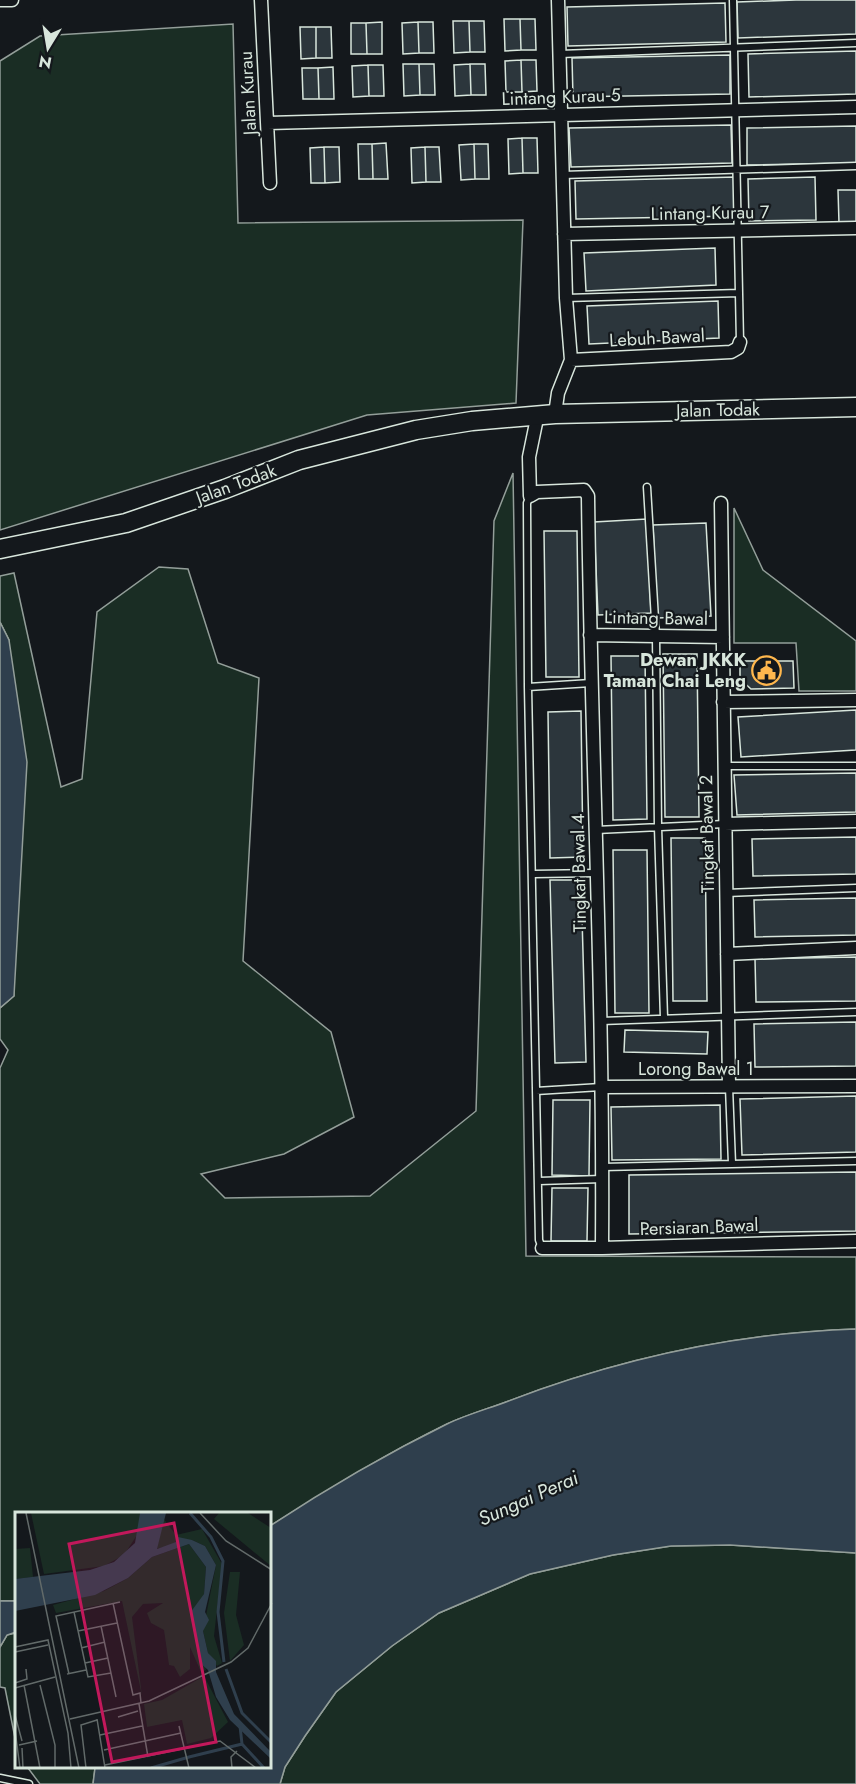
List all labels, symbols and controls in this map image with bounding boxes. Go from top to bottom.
north arrow [18,18,78,78]
text: N [37,50,54,75]
street label: Jalan Kurau [233,50,263,138]
street label: Lintang Kurau 5 [501,82,621,112]
street label: Lintang Kurau 7 [651,199,770,227]
street label: Lebuh Bawal [609,323,705,353]
street label: Jalan Todak [674,396,760,424]
street label: Jalan Todak [190,457,280,511]
street label: Lintang Bawal [604,604,708,632]
place label: Dewan JKKK Taman Chai Leng [604,647,746,694]
public building icon: Dewan JKKK Taman Chai Leng [751,654,783,686]
street label: Tingkat Bawal 2 [693,775,721,893]
street label: Tingkat Bawal 4 [565,813,593,933]
street label: Lorong Bawal 1 [638,1056,754,1082]
street label: Persiaran Bawal [639,1212,759,1242]
water label: Sungai Perai [473,1463,584,1533]
inset map [15,1512,272,1769]

